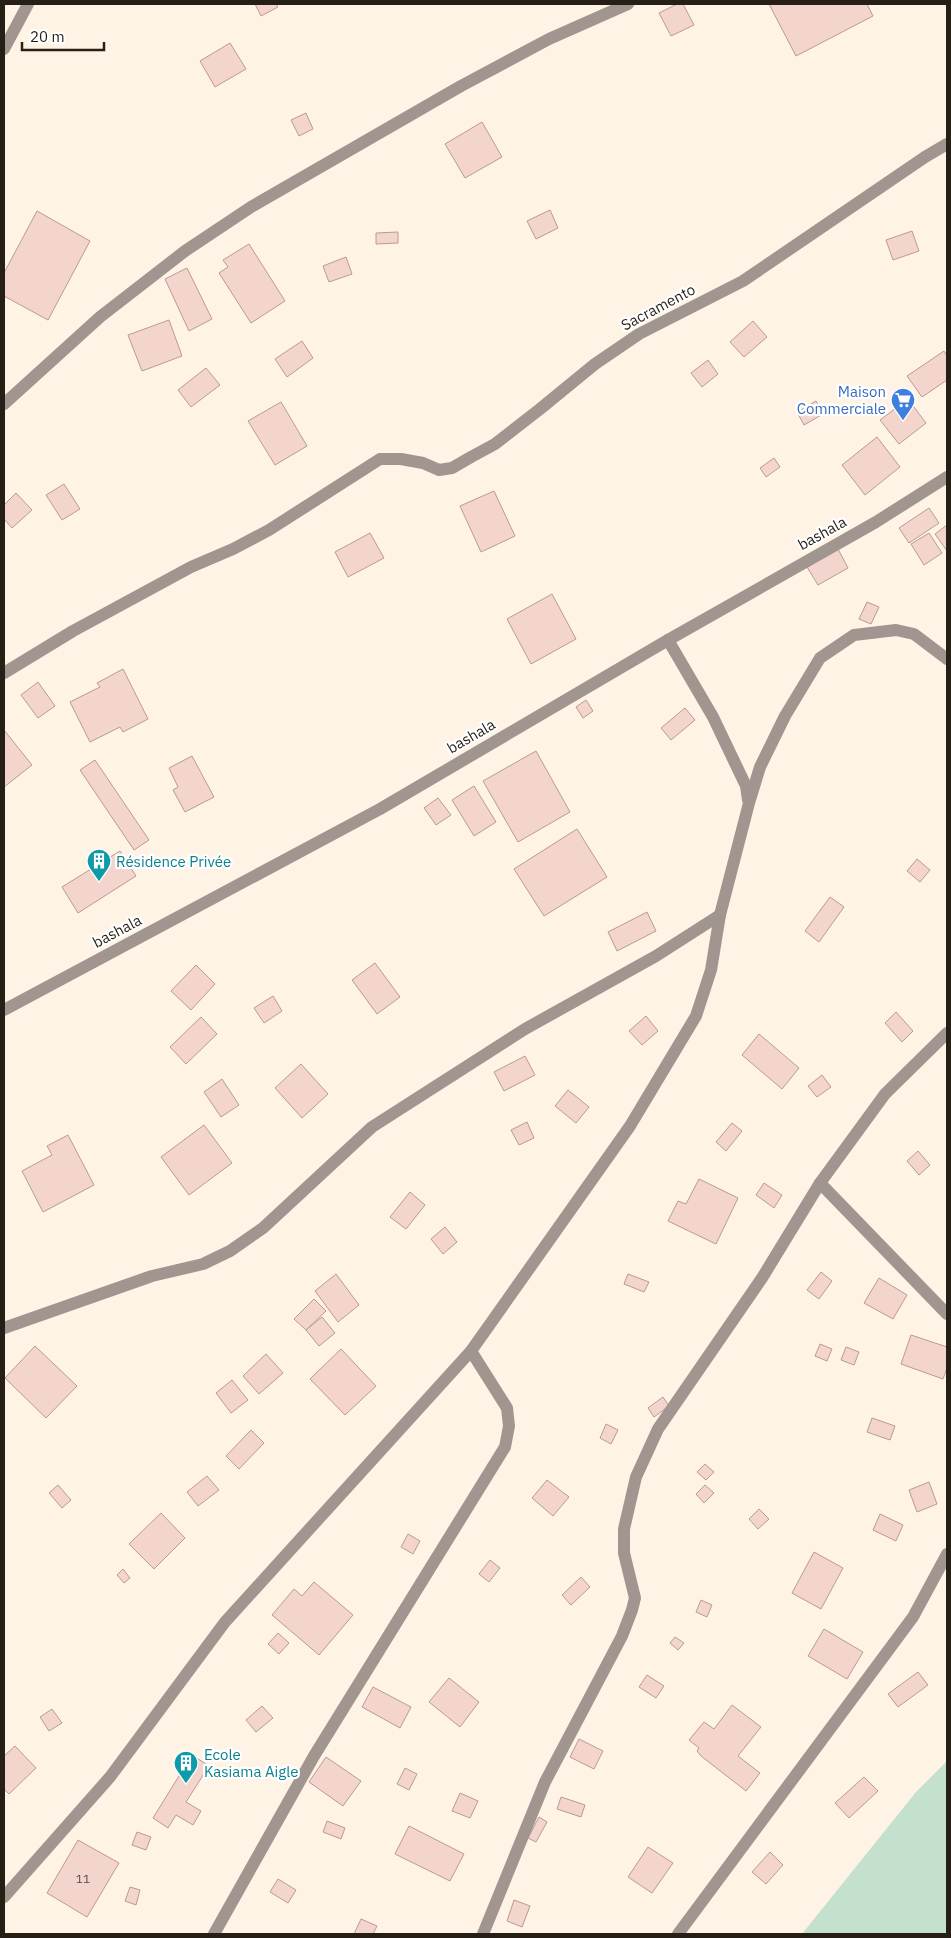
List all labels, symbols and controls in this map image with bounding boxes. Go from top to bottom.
scale bar [22,20,105,52]
text: 20 m [30,27,65,46]
street label: Sacramento [618,280,698,334]
place label: Maison Commerciale [797,382,886,418]
supermarket icon: Maison Commerciale [890,387,916,421]
street label: bashala [794,512,850,554]
street label: bashala [443,715,499,757]
building icon: Résidence Privée [86,848,112,882]
place label: Résidence Privée [116,852,231,871]
street label: bashala [89,910,145,952]
place label: Ecole Kasiama Aigle [204,1745,299,1781]
building icon: Ecole Kasiama Aigle [173,1750,199,1784]
house number: 11 [76,1871,90,1886]

